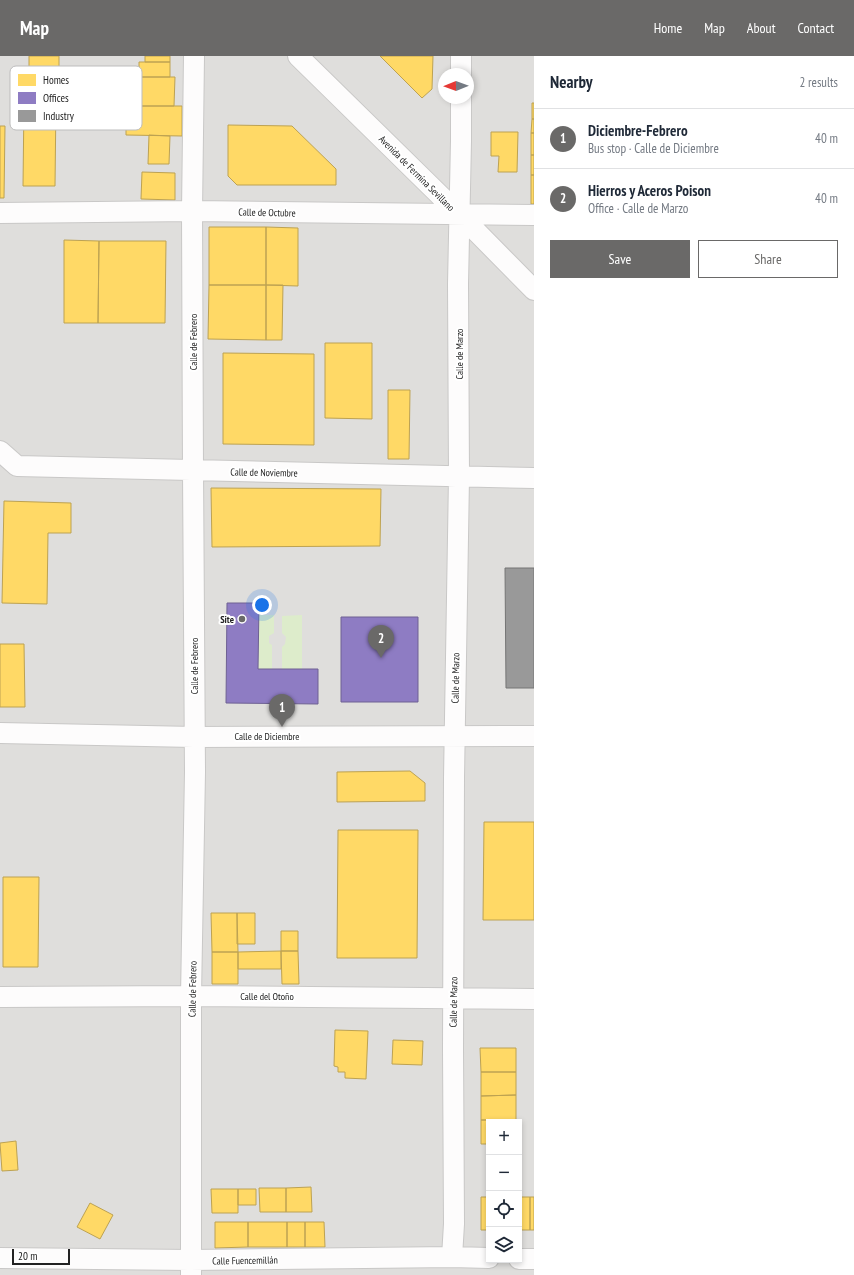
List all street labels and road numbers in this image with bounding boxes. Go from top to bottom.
street label: Avenida de Fermina Sevillano [376,133,457,214]
street label: Calle de Octubre [238,206,296,219]
street label: Calle de Febrero [187,314,200,370]
street label: Calle de Marzo [453,329,466,379]
street label: Calle de Noviembre [230,465,298,480]
street label: Calle de Febrero [188,638,201,694]
street label: Calle de Marzo [449,652,462,704]
street label: Calle de Diciembre [235,730,299,743]
street label: Calle de Febrero [186,961,199,1017]
street label: Calle de Marzo [447,976,460,1028]
street label: Calle del Otoño [240,990,294,1003]
street label: Calle Fuencemillán [212,1253,278,1268]

